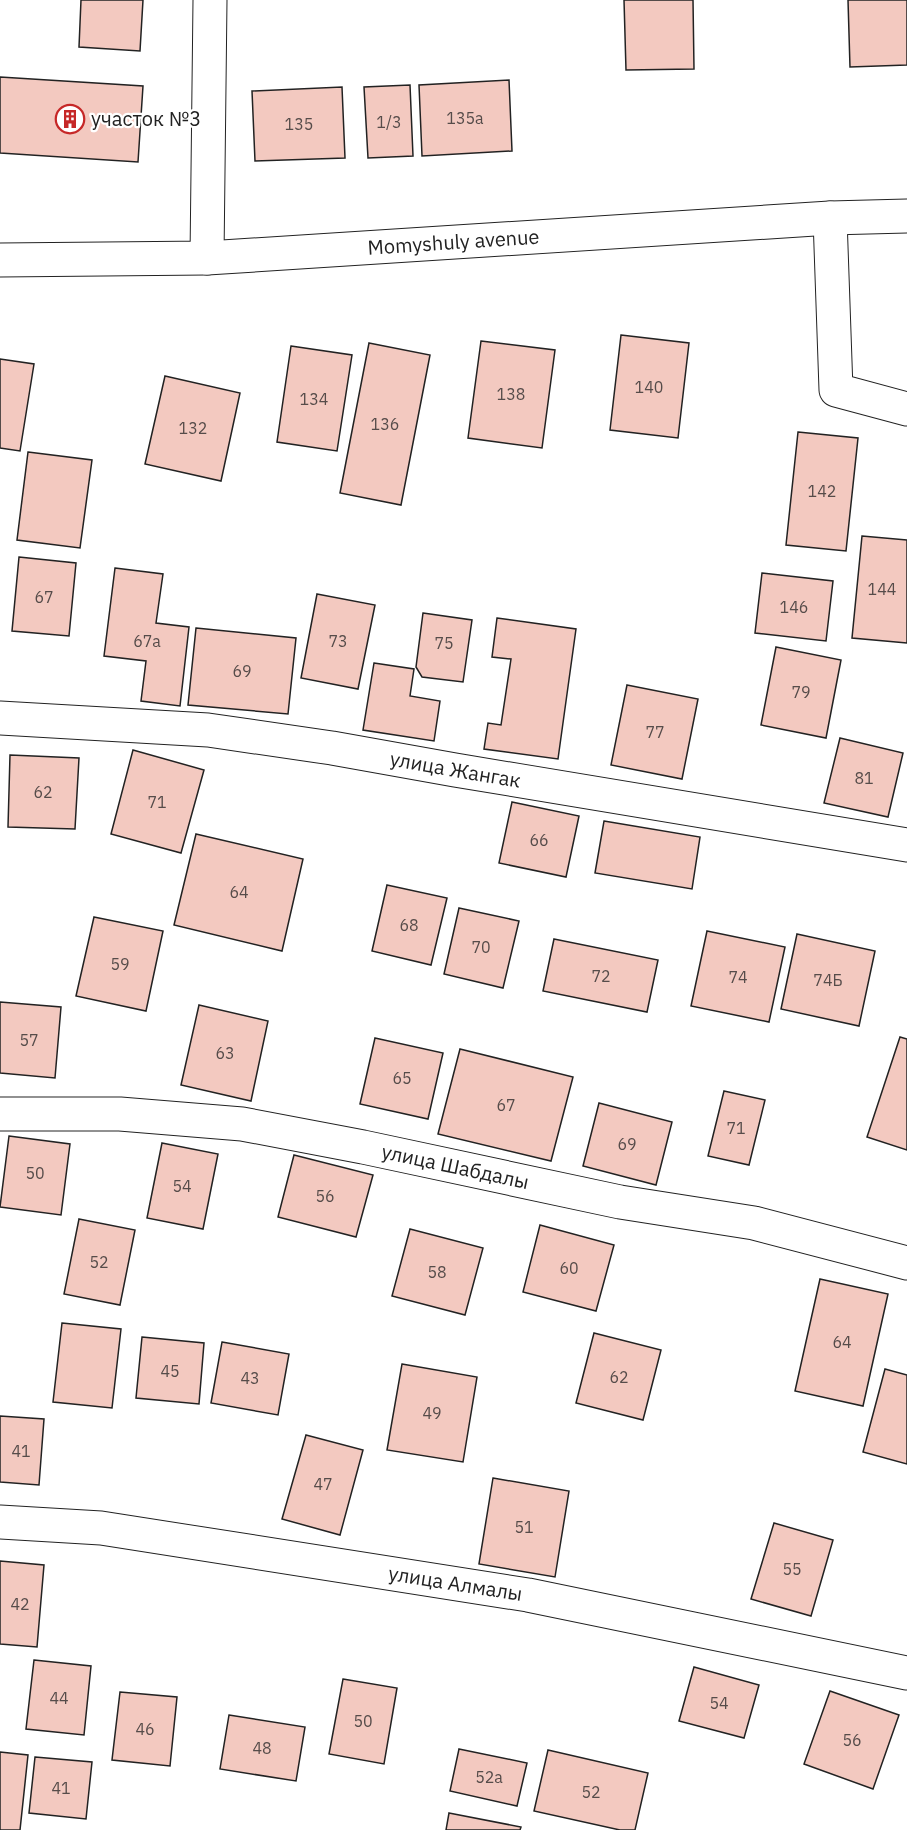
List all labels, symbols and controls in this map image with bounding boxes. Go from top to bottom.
building icon: участок №3 [54,103,86,135]
place label: участок №3 [91,105,201,132]
house number: 135а [446,108,484,128]
house number: 1/3 [376,112,402,132]
house number: 135 [285,114,313,134]
street label: Momyshuly avenue [367,223,540,261]
house number: 140 [635,377,663,397]
house number: 138 [497,384,525,404]
house number: 134 [300,389,328,409]
house number: 136 [371,414,399,434]
house number: 132 [179,418,207,438]
house number: 142 [808,481,836,501]
house number: 144 [868,579,896,599]
house number: 67 [34,587,54,607]
house number: 146 [780,597,808,617]
house number: 67а [133,631,161,651]
house number: 73 [328,631,348,651]
house number: 75 [434,633,454,653]
house number: 69 [232,661,252,681]
house number: 79 [791,682,811,702]
house number: 77 [645,722,665,742]
street label: улица Жангак [388,745,523,794]
house number: 81 [854,768,874,788]
house number: 62 [33,782,53,802]
house number: 71 [147,792,167,812]
house number: 66 [529,830,549,850]
house number: 64 [229,882,249,902]
house number: 68 [399,915,419,935]
house number: 70 [471,937,491,957]
house number: 59 [110,954,130,974]
house number: 72 [591,966,611,986]
house number: 74 [728,967,748,987]
house number: 74Б [813,970,843,990]
house number: 57 [19,1030,39,1050]
house number: 63 [215,1043,235,1063]
house number: 65 [392,1068,412,1088]
house number: 67 [496,1095,516,1115]
house number: 71 [726,1118,746,1138]
house number: 69 [617,1134,637,1154]
street label: улица Шабдалы [379,1137,532,1195]
house number: 50 [25,1163,45,1183]
house number: 54 [172,1176,192,1196]
house number: 56 [315,1186,335,1206]
house number: 52 [89,1252,109,1272]
house number: 60 [559,1258,579,1278]
house number: 58 [427,1262,447,1282]
house number: 64 [832,1332,852,1352]
house number: 45 [160,1361,180,1381]
house number: 62 [609,1367,629,1387]
house number: 43 [240,1368,260,1388]
house number: 49 [422,1403,442,1423]
house number: 41 [11,1441,31,1461]
house number: 47 [313,1474,333,1494]
house number: 51 [514,1517,534,1537]
street label: улица Алмалы [387,1559,524,1607]
house number: 55 [782,1559,802,1579]
house number: 42 [10,1594,30,1614]
house number: 44 [49,1688,69,1708]
house number: 54 [709,1693,729,1713]
house number: 50 [353,1711,373,1731]
house number: 46 [135,1719,155,1739]
house number: 56 [842,1730,862,1750]
house number: 48 [252,1738,272,1758]
house number: 52а [475,1767,503,1787]
house number: 41 [51,1778,71,1798]
house number: 52 [581,1782,601,1802]

